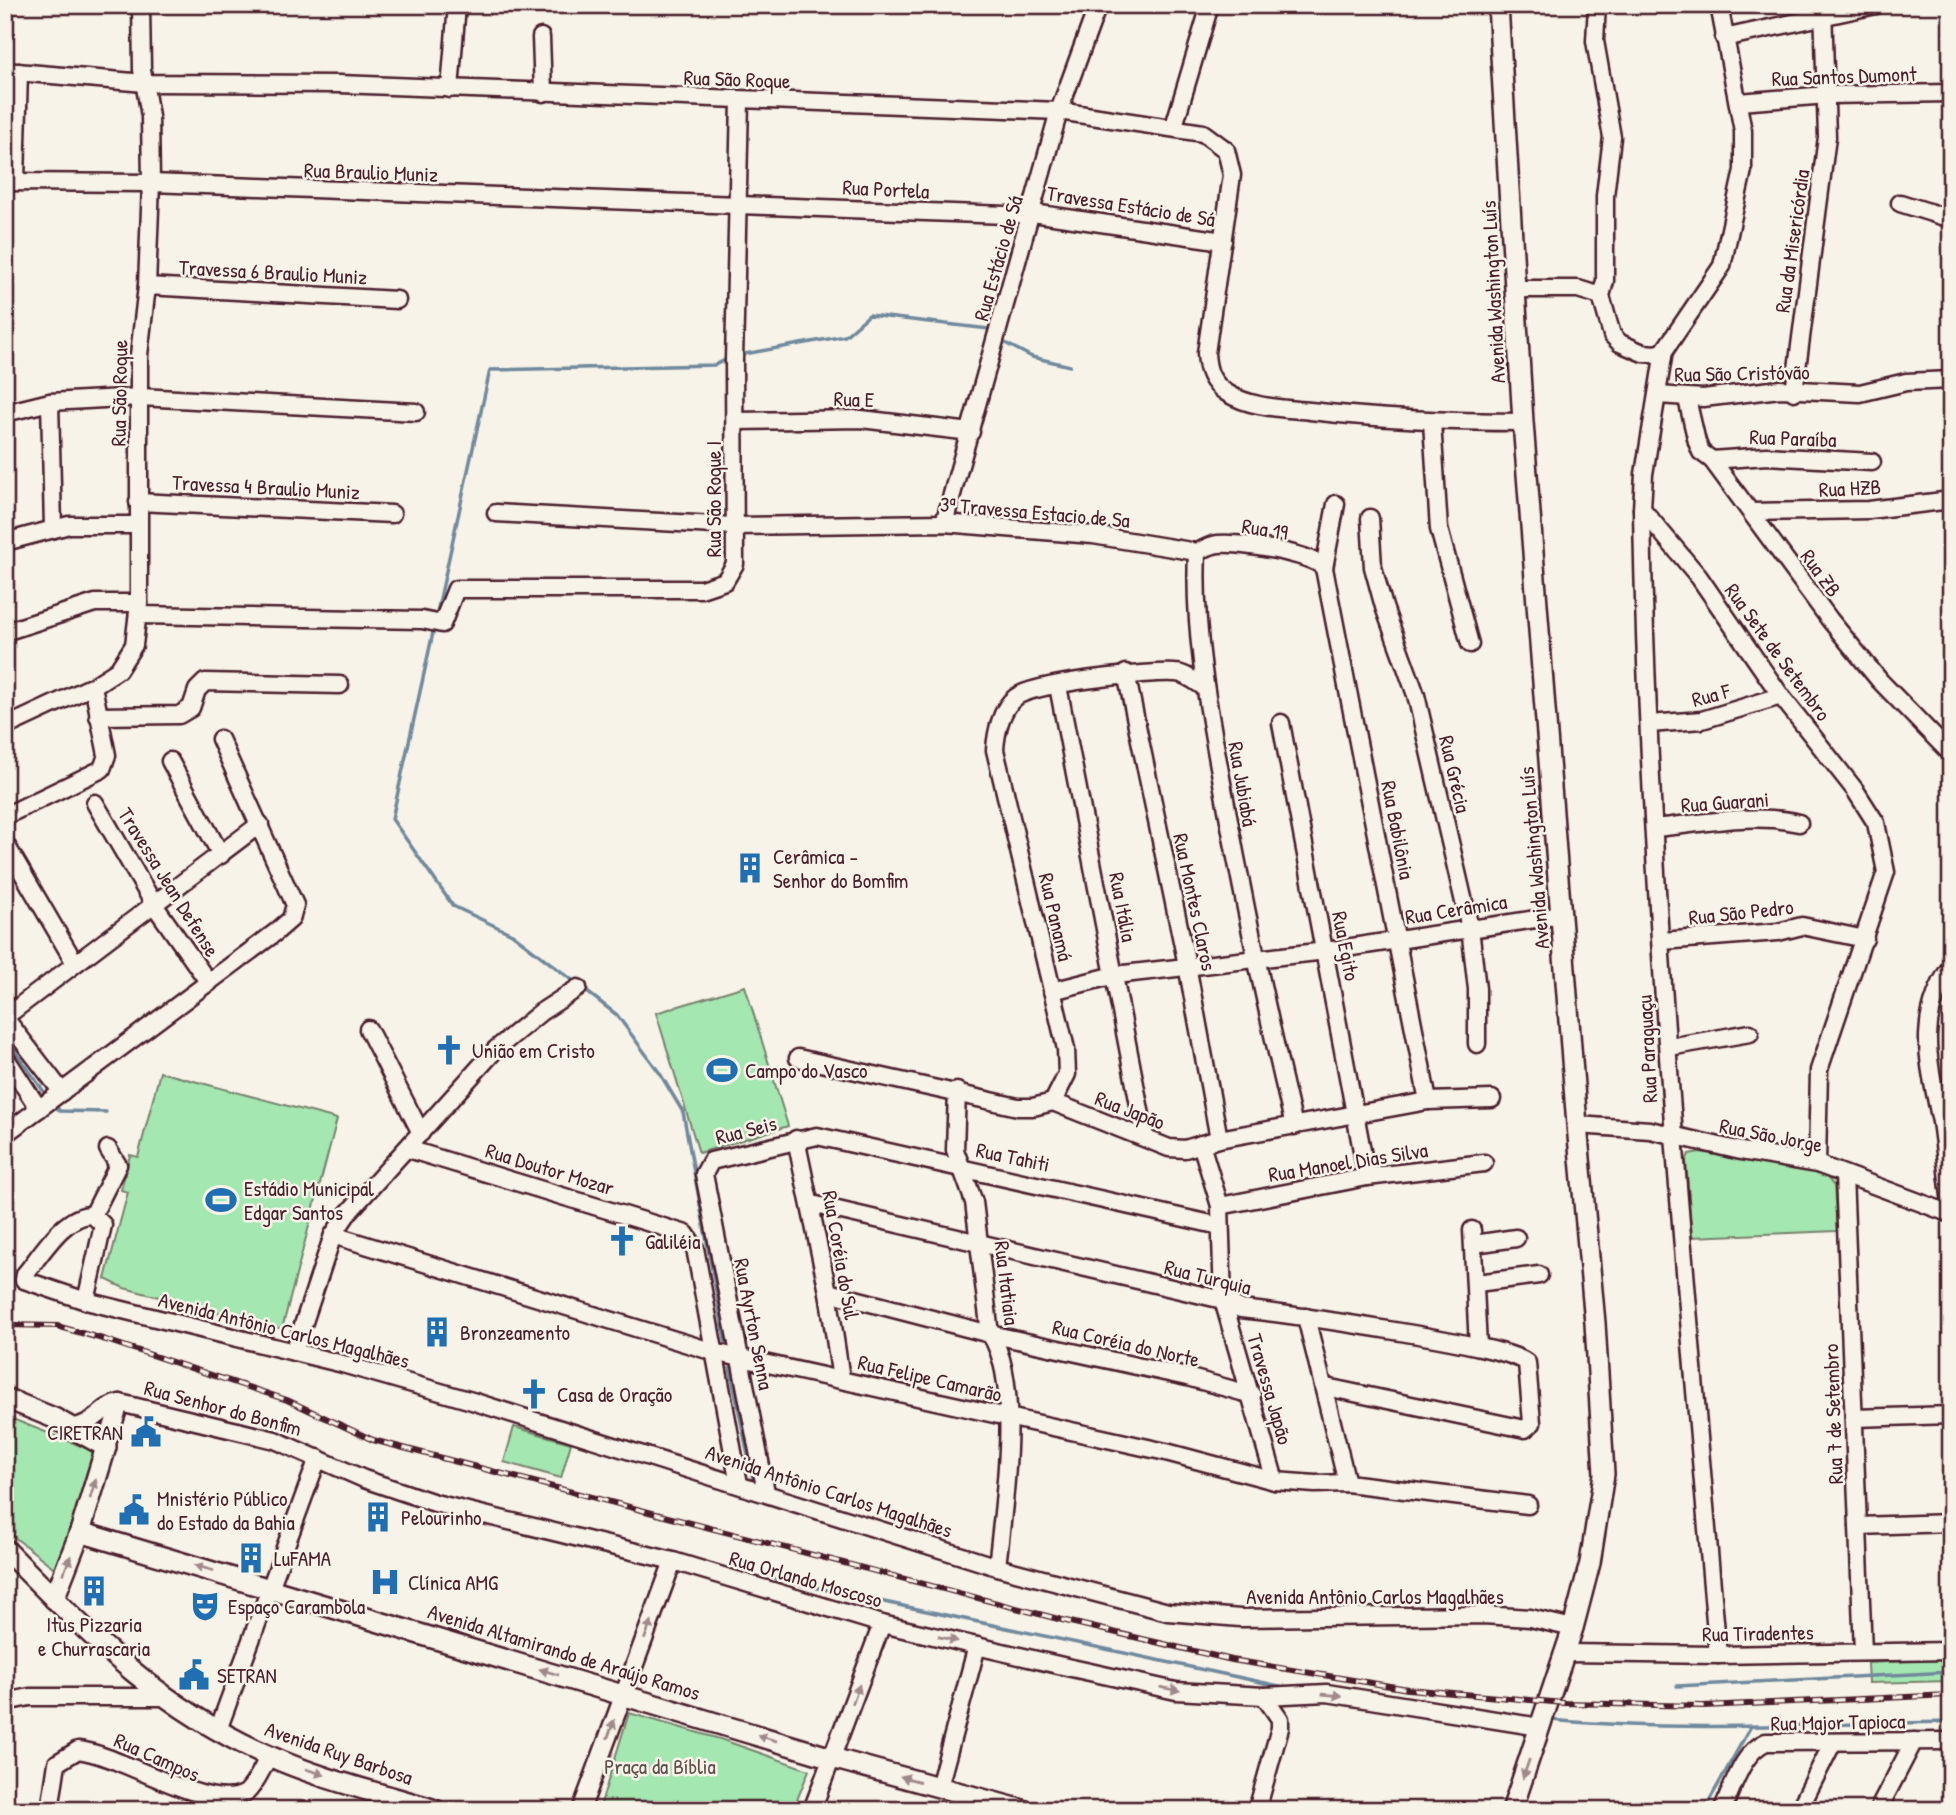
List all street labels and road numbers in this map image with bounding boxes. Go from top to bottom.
street label: Rua Santos Dumont [1771,59,1918,93]
street label: Rua São Roque [683,63,791,95]
street label: Rua Braulio Muniz [304,155,438,189]
street label: Rua da Misericórdia [1768,167,1816,315]
street label: Rua Portela [842,172,930,206]
street label: Travessa Estácio de Sá [1045,178,1217,234]
street label: Rua Estácio de Sá [966,192,1030,324]
street label: Avenida Washington Luís [1474,200,1512,384]
street label: Travessa 6 Braulio Muniz [178,253,368,291]
street label: Rua São Roque [104,339,134,447]
street label: Rua São Cristóvão [1674,357,1810,389]
street label: Rua E [833,384,875,414]
street label: Rua Paraíba [1749,422,1837,454]
street label: Rua São Roque I [699,441,728,557]
street label: Travessa 4 Braulio Muniz [171,468,361,506]
street label: Rua HZB [1818,472,1882,504]
street label: 3ª Travessa Estacio de Sa [939,489,1131,535]
street label: Rua 19 [1240,511,1290,547]
street label: Rua ZB [1794,543,1848,603]
street label: Rua Sete de Setembro [1718,577,1838,727]
street label: Rua F [1688,676,1735,714]
street label: Rua Grécia [1432,732,1478,816]
street label: Rua Jubiabá [1221,739,1265,829]
street label: Avenida Washington Luís [1512,766,1556,950]
street label: Rua Babilônia [1374,778,1422,882]
street label: Rua Guarani [1680,784,1770,820]
street label: Travessa Jean Defense [111,802,227,962]
street label: Rua Montes Claros [1166,831,1224,973]
street label: Rua Panamá [1032,870,1080,964]
street label: Rua Itália [1102,870,1144,944]
street label: Rua Cerâmica [1403,887,1509,931]
street label: Rua São Pedro [1687,892,1795,932]
street label: Rua Egito [1325,909,1367,983]
street label: Rua Paraguaçu [1630,994,1664,1104]
street label: Rua Japão [1091,1083,1169,1137]
street label: Rua Seis [713,1108,779,1152]
street label: Rua São Jorge [1717,1111,1825,1159]
street label: Rua Tahiti [974,1135,1052,1179]
street label: Rua Manoel Dias Silva [1266,1135,1430,1189]
street label: Rua Doutor Mozar [482,1136,618,1202]
street label: Rua Coréia do Sul [815,1188,867,1322]
street label: Rua Itatiaia [987,1239,1027,1327]
street label: Rua Turquia [1162,1252,1254,1302]
street label: Rua Ayrton Senna [727,1256,781,1392]
street label: Avenida Antônio Carlos Magalhães [156,1285,412,1375]
street label: Rua Coréia do Norte [1050,1312,1202,1374]
street label: Travessa Japão [1240,1330,1300,1448]
street label: Rua 7 de Setembro [1816,1343,1850,1485]
street label: Rua Felipe Camarão [855,1347,1005,1409]
street label: Rua Senhor do Bonfim [141,1373,305,1443]
street label: Avenida Antônio Carlos Magalhães [702,1437,956,1545]
street label: Rua Orlando Moscoso [726,1543,886,1615]
street label: Avenida Antônio Carlos Magalhães [1246,1582,1504,1611]
street label: Avenida Altamirando de Araújo Ramos [424,1597,704,1707]
street label: Rua Tiradentes [1702,1618,1814,1648]
street label: Rua Major Tapioca [1770,1706,1906,1738]
street label: Avenida Ruy Barbosa [261,1714,417,1792]
street label: Rua Campos [110,1725,204,1789]

